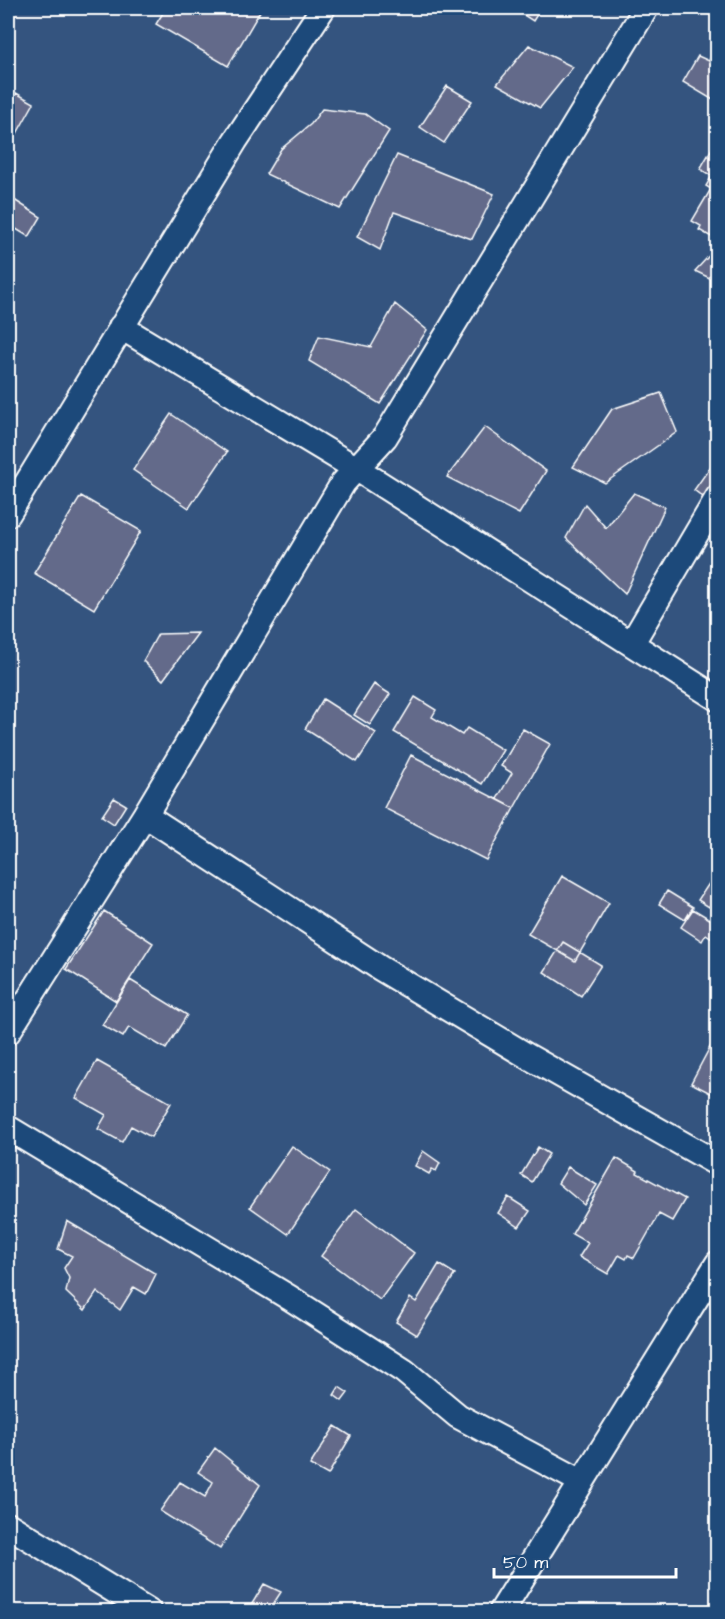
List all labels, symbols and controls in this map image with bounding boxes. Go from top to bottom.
scale bar [494,1541,676,1579]
text: 50 m [503,1550,548,1575]

